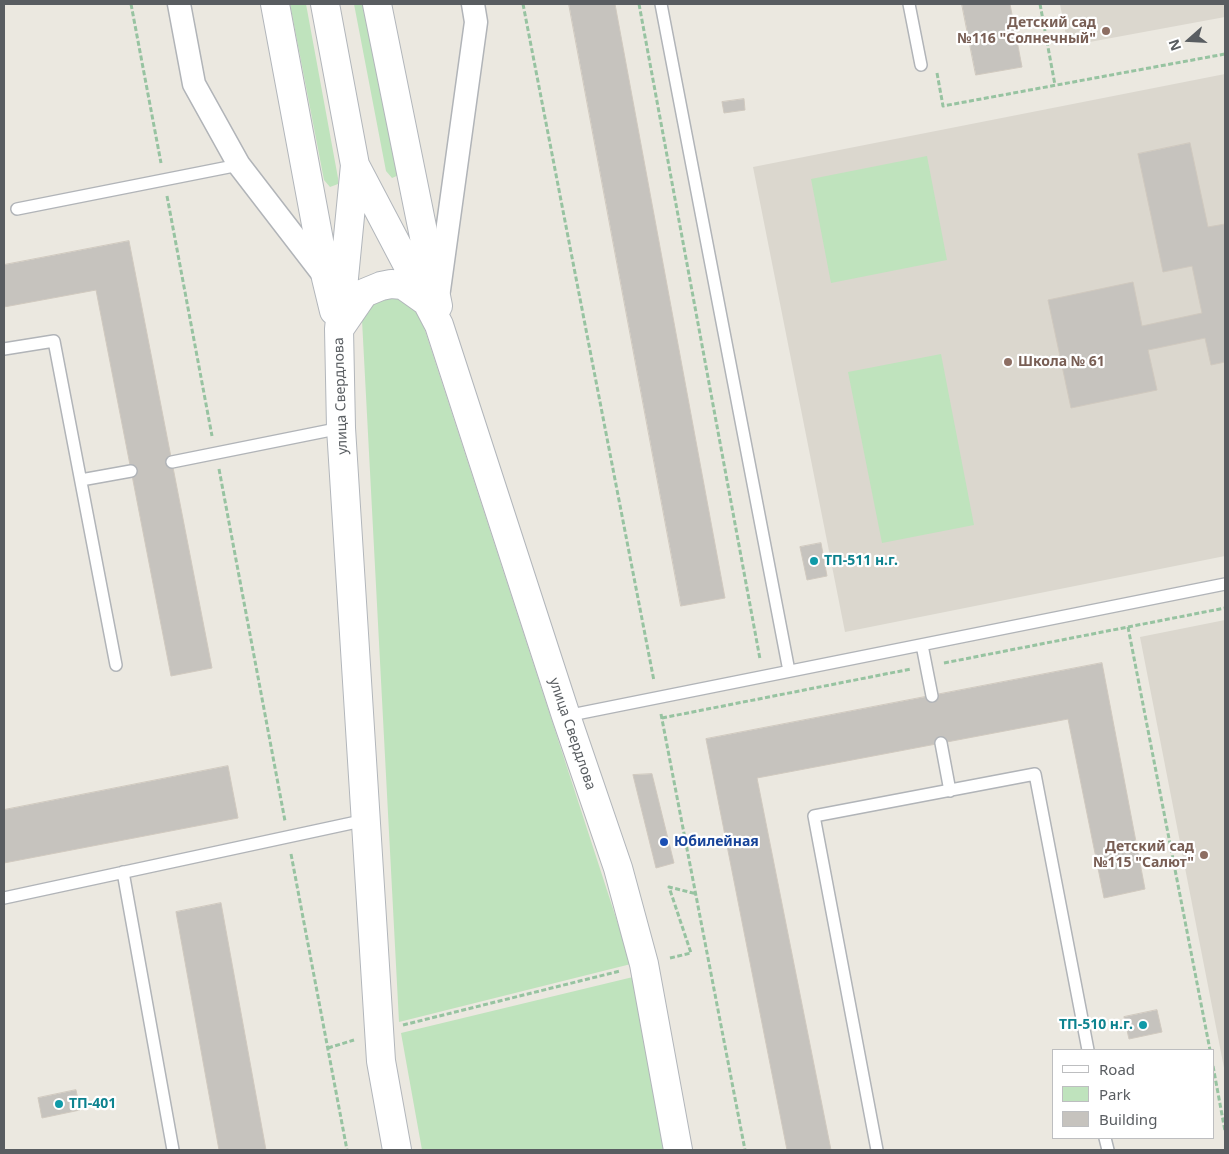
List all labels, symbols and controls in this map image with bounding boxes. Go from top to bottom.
place label: Детский сад №116 "Солнечный" [957,15,1096,48]
north arrow [1164,15,1214,65]
marker: Детский сад №116 "Солнечный" [1100,25,1112,37]
text: N [1164,37,1185,54]
street label: улица Свердлова [331,337,351,455]
place label: Школа № 61 [1018,354,1105,370]
marker: Школа № 61 [1002,356,1014,368]
place label: ТП-511 н.г. [824,553,898,569]
marker: ТП-511 н.г. [808,555,820,567]
street label: улица Свердлова [545,676,599,792]
place label: Юбилейная [674,834,759,850]
marker: Юбилейная [658,836,670,848]
place label: Детский сад №115 "Салют" [1093,839,1194,872]
marker: Детский сад №115 "Салют" [1198,849,1210,861]
place label: ТП-510 н.г. [1059,1017,1133,1033]
marker: ТП-510 н.г. [1137,1019,1149,1031]
legend [1052,1049,1214,1139]
text: Road [1099,1059,1135,1079]
text: Park [1099,1084,1131,1104]
place label: ТП-401 [69,1096,116,1112]
marker: ТП-401 [53,1098,65,1110]
text: Building [1099,1109,1157,1129]

